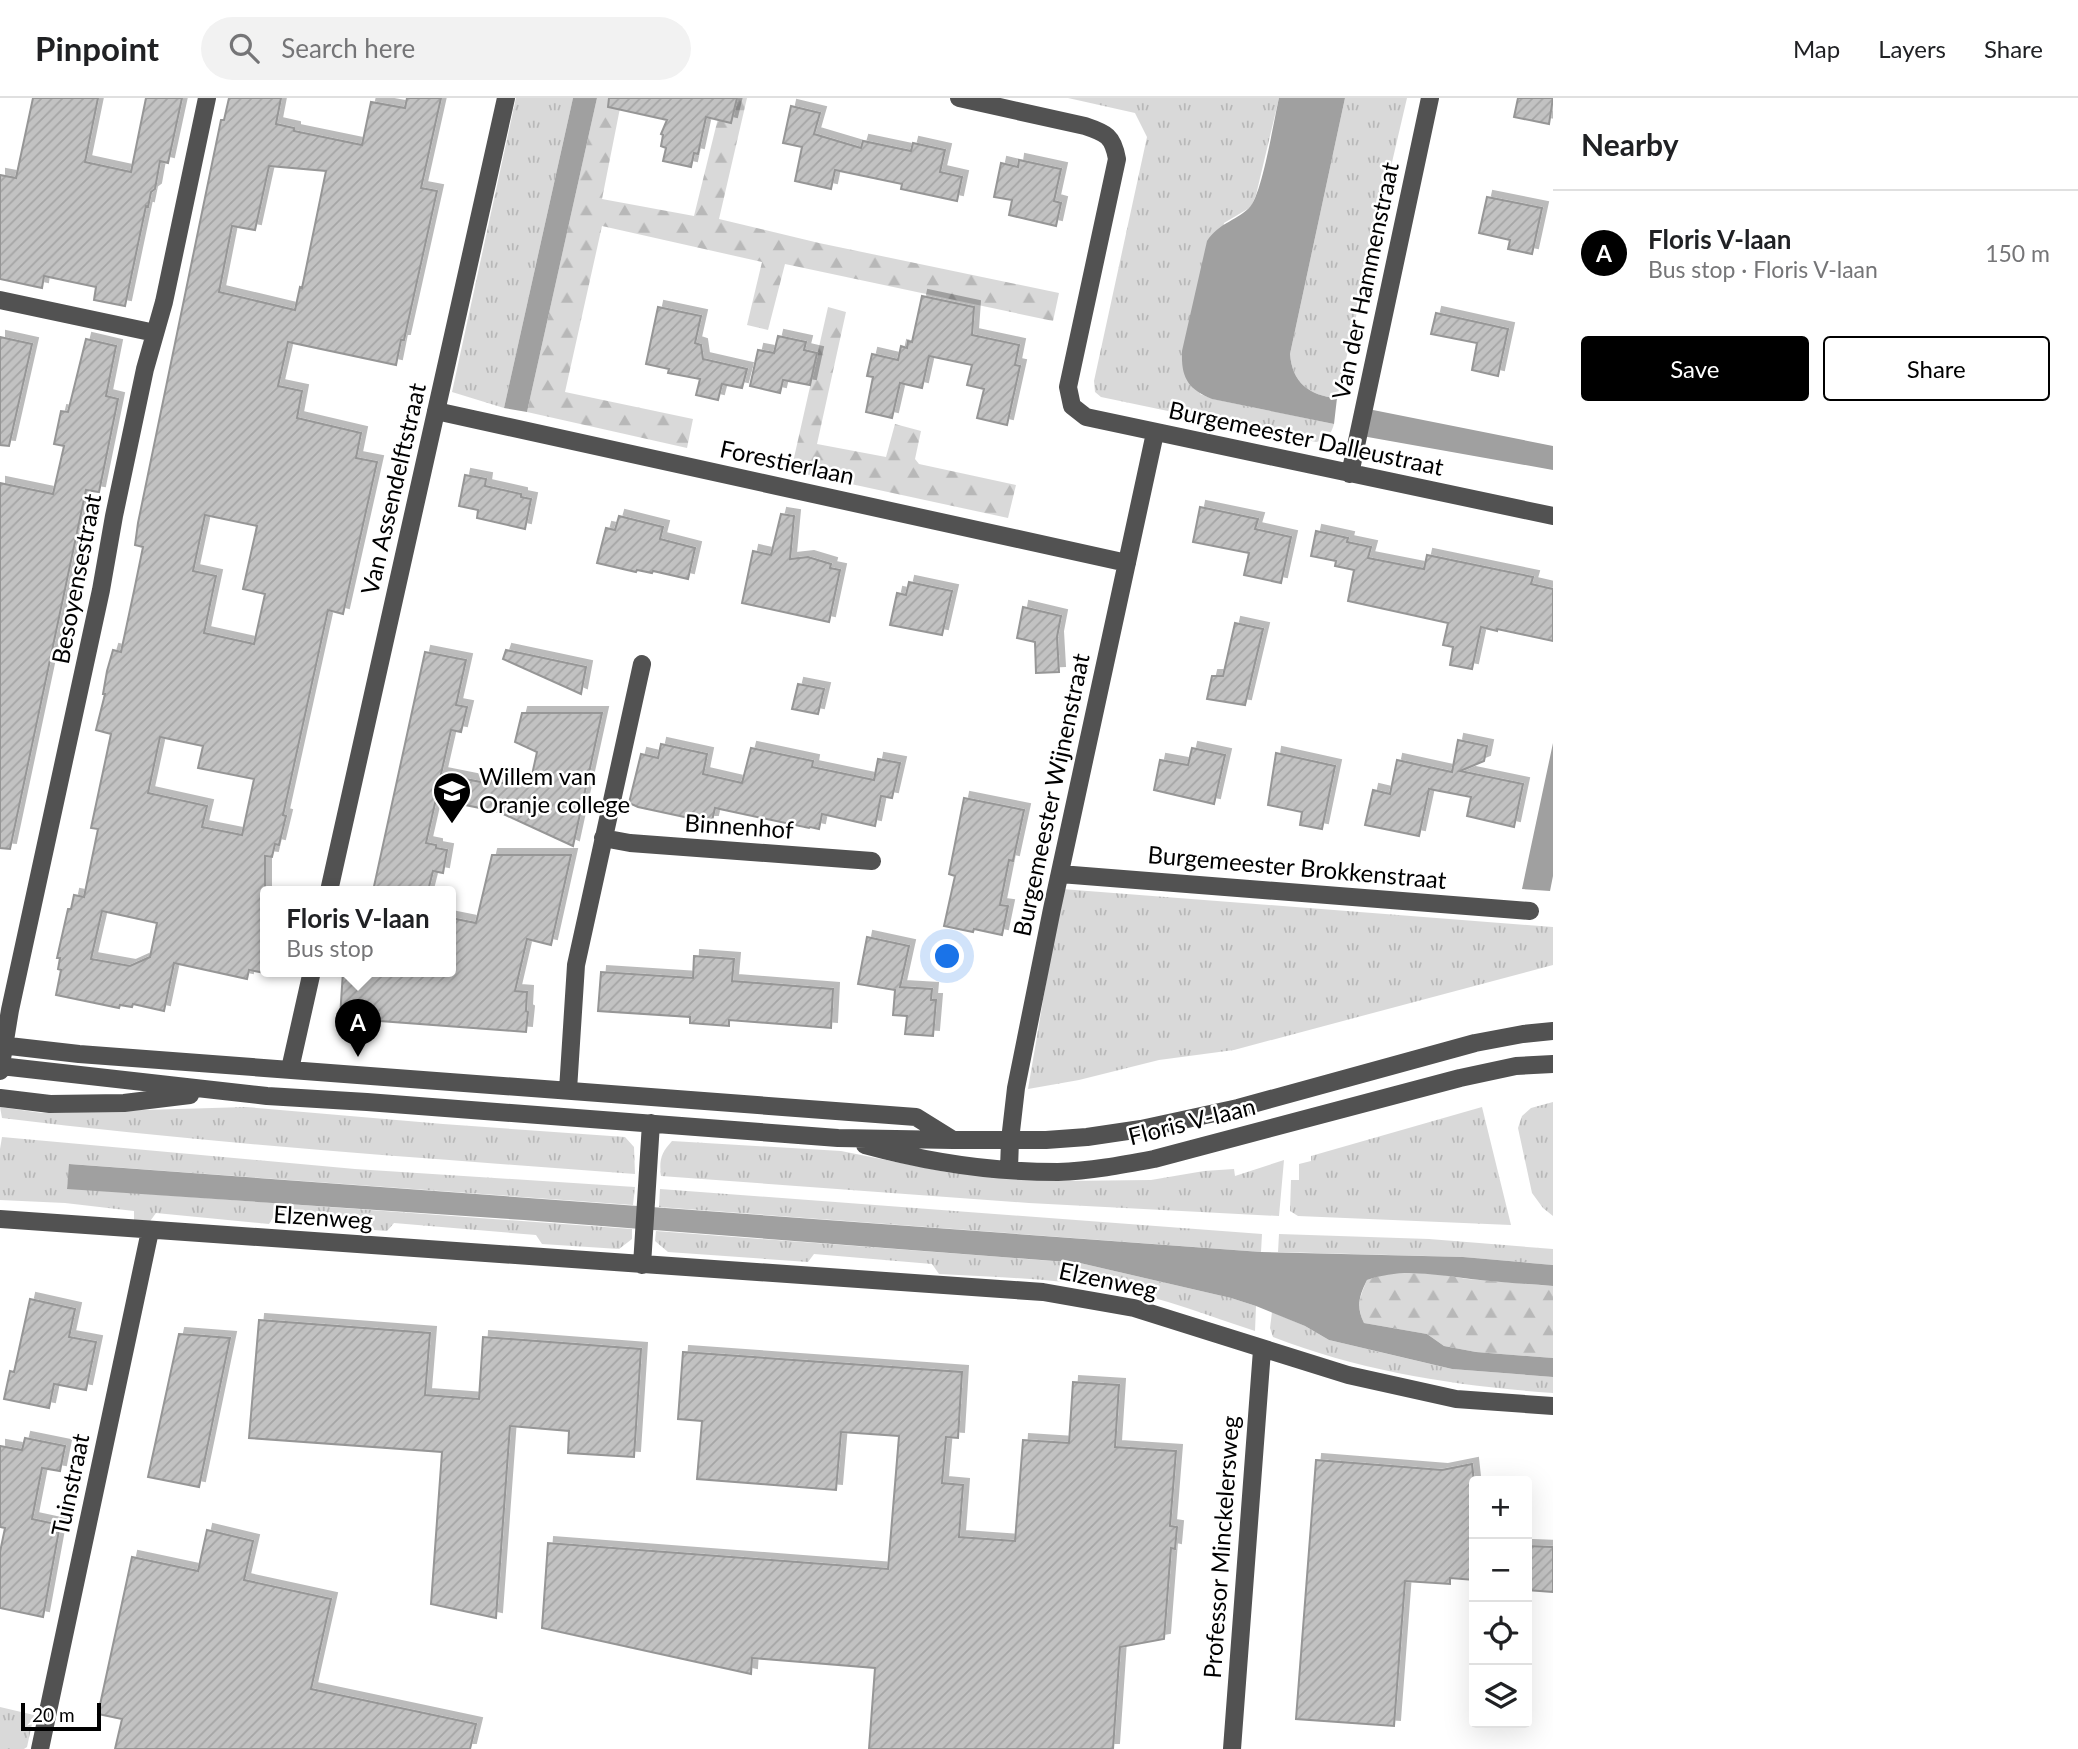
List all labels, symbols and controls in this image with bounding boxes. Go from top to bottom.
search box [201,17,691,80]
text: Pinpoint [35,28,159,68]
icon: search [225,29,263,67]
text: Search here [281,32,415,64]
text: Map [1793,34,1840,63]
text: Layers [1878,34,1946,63]
text: Share [1984,34,2043,63]
text: Nearby [1581,126,1679,162]
street label: Van der Hammenstraat [1325,159,1404,402]
text: Floris V-laan [1648,223,1791,255]
text: A [1596,239,1612,267]
text: 150 m [1985,239,2050,267]
text: Bus stop · Floris V-laan [1648,255,1878,283]
button: Save [1581,336,1809,401]
button: Share [1823,336,2050,401]
street label: Van Assendelftstraat [354,380,431,597]
street label: Burgemeester Dalleustraat [1166,394,1447,481]
street label: Forestierlaan [718,433,857,490]
street label: Besoyensestraat [45,491,106,666]
street label: Burgemeester Wijnenstraat [1006,650,1095,939]
place label: Willem van Oranje college [479,761,630,818]
school or university icon: Willem van Oranje college [431,770,473,825]
street label: Binnenhof [684,807,795,844]
street label: Burgemeester Brokkenstraat [1147,839,1448,894]
popup [260,886,456,977]
text: Floris V-laan [286,902,430,934]
text: Bus stop [286,934,374,962]
your location [930,939,964,973]
pin: A [335,999,381,1057]
street label: Floris V-laan [1125,1091,1258,1150]
street label: Elzenweg [272,1199,374,1234]
street label: Elzenweg [1056,1255,1160,1304]
street label: Professor Minckelersweg [1197,1415,1244,1679]
street label: Tuinstraat [45,1430,95,1539]
map controls [1469,1476,1532,1728]
button: + [1469,1476,1532,1539]
button: − [1469,1539,1532,1602]
button: locate [1469,1602,1532,1665]
button: layers [1469,1665,1532,1728]
scale bar [21,1700,102,1732]
text: 20 m [32,1703,75,1726]

